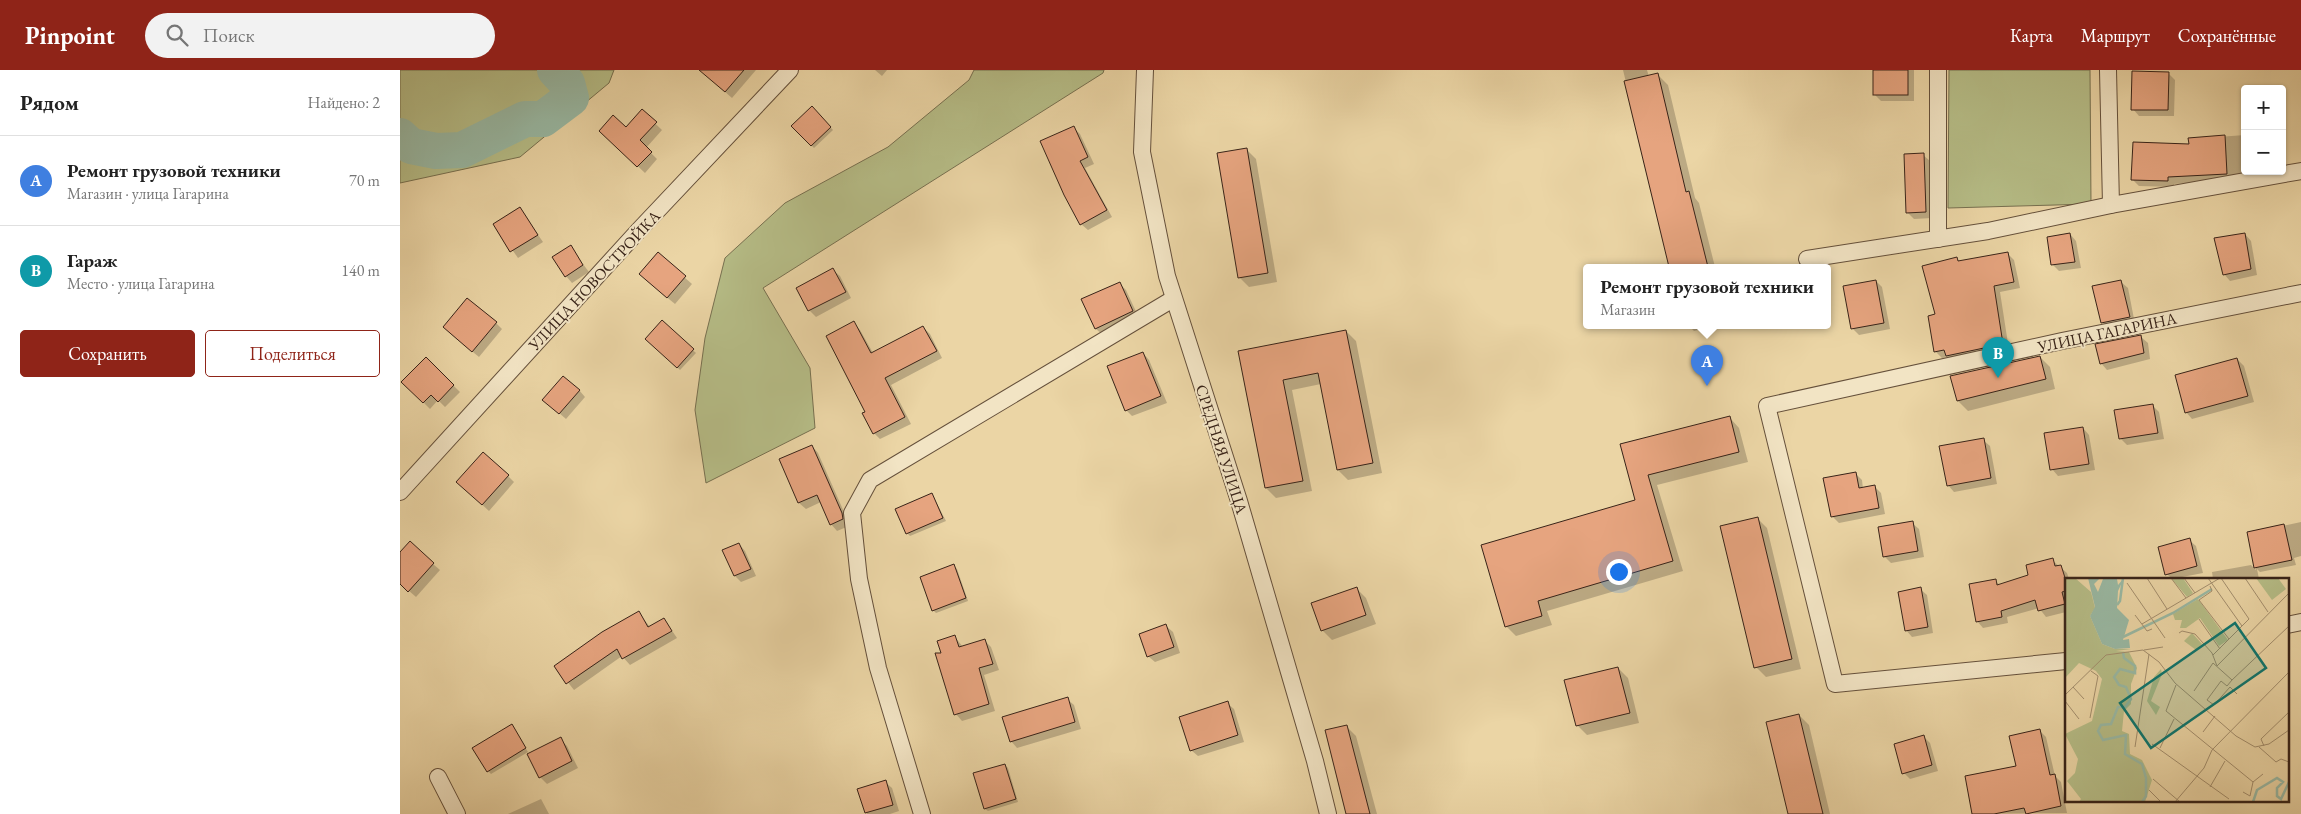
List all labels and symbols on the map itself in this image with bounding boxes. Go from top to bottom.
street label: УЛИЦА НОВОСТРОЙКА [523,205,666,356]
street label: УЛИЦА ГАГАРИНА [2035,307,2179,358]
pin: B [1982,337,2014,378]
pin: A [1691,345,1723,386]
street label: СРЕДНЯЯ УЛИЦА [1191,382,1253,517]
your location [1606,559,1632,585]
inset map [2065,578,2288,802]

